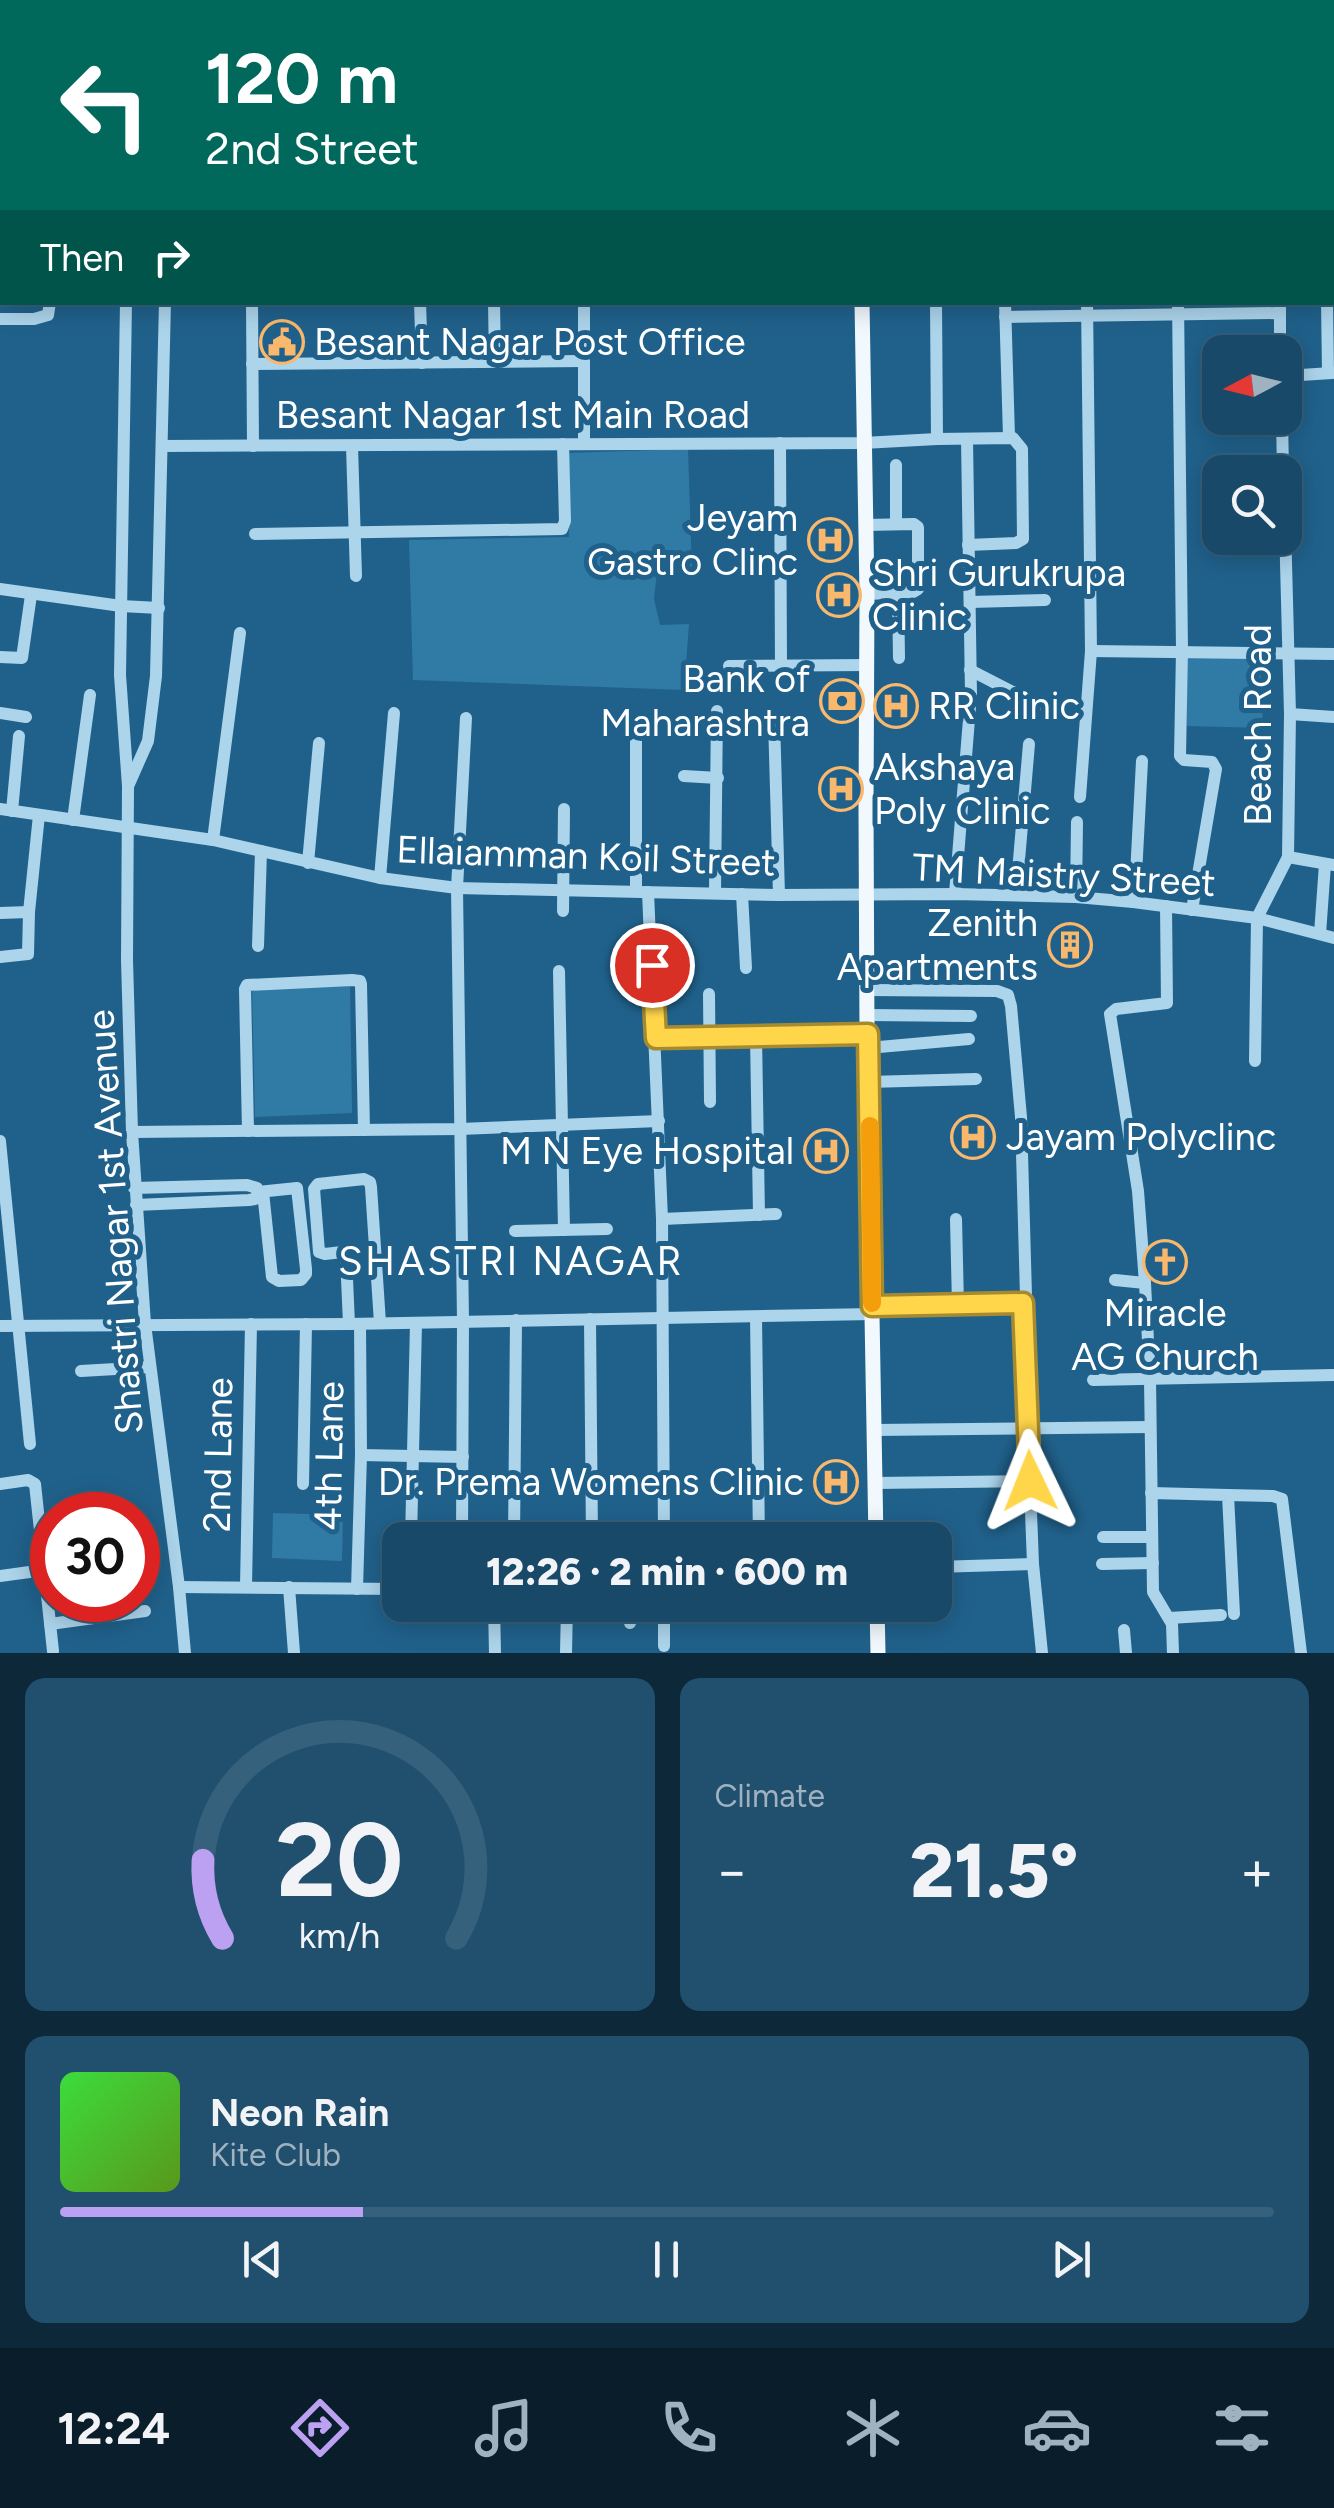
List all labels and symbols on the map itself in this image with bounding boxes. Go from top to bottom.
public building icon: Besant Nagar Post Office [259,319,305,365]
place label: Besant Nagar Post Office [314,319,746,365]
north arrow [1202,335,1302,435]
street label: Besant Nagar 1st Main Road [276,392,750,438]
place label: Jeyam Gastro Clinc [587,495,798,585]
hospital icon: Jeyam Gastro Clinc [807,517,853,563]
place label: Shri Gurukrupa Clinic [872,550,1126,640]
hospital icon: Shri Gurukrupa Clinic [816,572,862,618]
street label: Beach Road [1235,624,1281,826]
place label: Bank of Maharashtra [600,656,810,746]
bank icon: Bank of Maharashtra [819,678,865,724]
hospital icon: RR Clinic [873,683,919,729]
place label: RR Clinic [928,683,1080,729]
place label: Akshaya Poly Clinic [874,744,1051,834]
hospital icon: Akshaya Poly Clinic [818,766,864,812]
street label: Ellaiamman Koil Street [396,826,776,886]
street label: TM Maistry Street [911,844,1217,906]
place label: Zenith Apartments [837,900,1038,990]
building icon: Zenith Apartments [1047,922,1093,968]
pin [610,923,695,1008]
street label: Shastri Nagar 1st Avenue [77,1008,153,1436]
hospital icon: Jayam Polyclinc [950,1114,996,1160]
place label: Jayam Polyclinc [1006,1114,1276,1160]
place label: M N Eye Hospital [500,1128,794,1174]
hospital icon: M N Eye Hospital [803,1128,849,1174]
district label: SHASTRI NAGAR [338,1237,684,1285]
church icon: Miracle AG Church [1142,1239,1188,1285]
place label: Miracle AG Church [1071,1290,1259,1380]
street label: 2nd Lane [194,1377,242,1533]
street label: 4th Lane [305,1381,353,1531]
position arrow [978,1429,1082,1533]
place label: Dr. Prema Womens Clinic [378,1459,804,1505]
hospital icon: Dr. Prema Womens Clinic [813,1459,859,1505]
speed limit sign: 30 [30,1492,160,1622]

